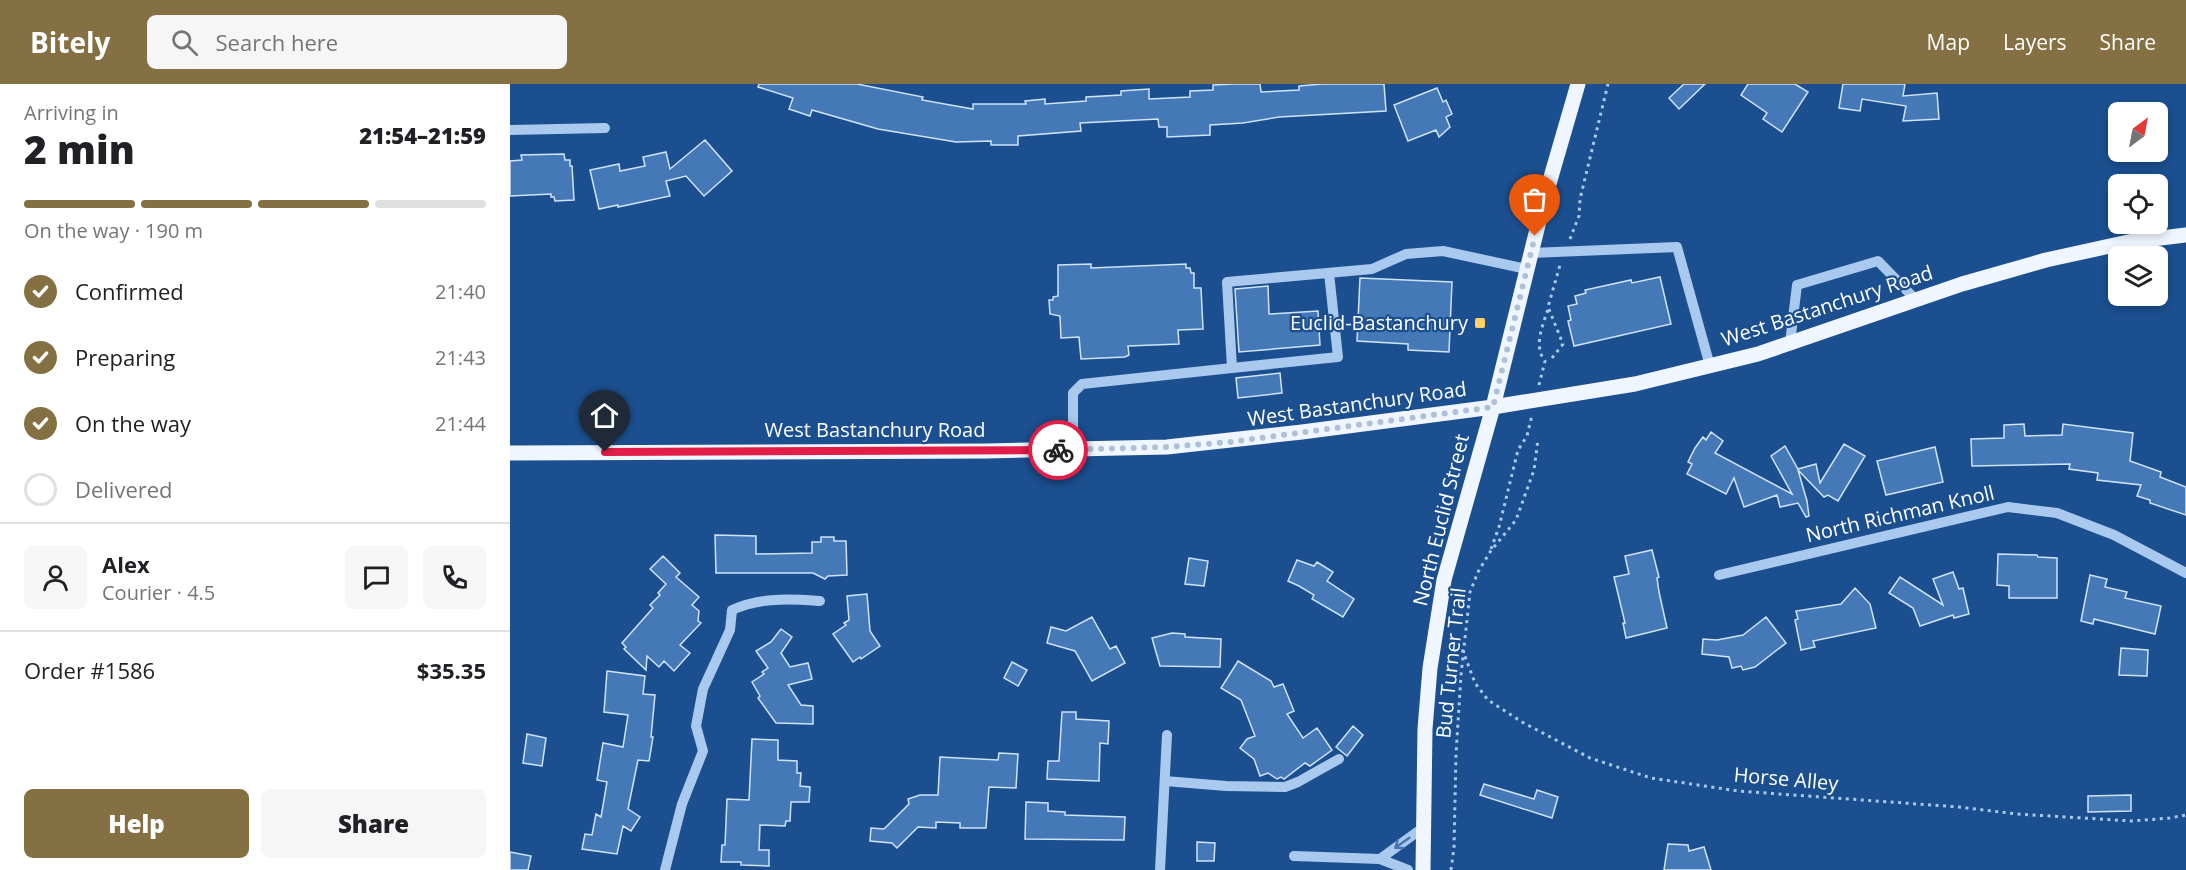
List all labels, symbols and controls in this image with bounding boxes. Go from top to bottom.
search box [147,15,567,69]
text: Bitely [30,23,111,61]
icon: search [168,26,201,59]
text: Search here [216,27,338,57]
text: Map [1927,28,1970,56]
text: Layers [2003,28,2067,56]
text: Share [2100,28,2156,56]
text: Arriving in [24,99,119,126]
north arrow [2108,102,2168,162]
map controls [2108,102,2168,306]
text: 21:54–21:59 [359,120,486,150]
text: 2 min [24,122,135,175]
pin [1509,174,1560,236]
button: locate [2108,174,2168,234]
icon: bag [1518,183,1551,216]
text: On the way · 190 m [24,217,203,244]
button: layers [2108,246,2168,306]
street label: West Bastanchury Road [1718,259,1936,352]
icon: check [24,275,57,308]
text: Confirmed [75,276,184,306]
text: 21:40 [435,278,486,305]
place label: Euclid-Bastanchury [1290,309,1469,336]
marker: Euclid-Bastanchury [1473,316,1487,330]
icon: check [24,341,57,374]
text: Preparing [75,342,175,372]
text: 21:43 [435,344,486,371]
street label: West Bastanchury Road [1246,375,1468,432]
pin [579,390,630,452]
icon: home [588,399,621,432]
icon: check [24,407,57,440]
text: On the way [75,408,191,438]
text: 21:44 [435,410,486,437]
street label: West Bastanchury Road [765,416,985,443]
courier [1028,420,1088,480]
street label: North Euclid Street [1406,431,1475,609]
icon: bike [1042,434,1075,467]
text: Delivered [75,474,173,504]
street label: North Richman Knoll [1803,479,1997,548]
button: person [24,546,87,609]
button: chat [345,546,408,609]
button: phone [423,546,486,609]
text: Alex [102,549,150,579]
text: Courier · 4.5 [102,579,215,606]
street label: Bud Turner Trail [1429,586,1472,740]
text: Order #1586 [24,655,155,685]
text: $35.35 [417,655,486,685]
street label: Horse Alley [1733,760,1840,797]
button: Help [24,789,249,858]
button: Share [261,789,486,858]
one-way arrow [1394,837,1410,849]

